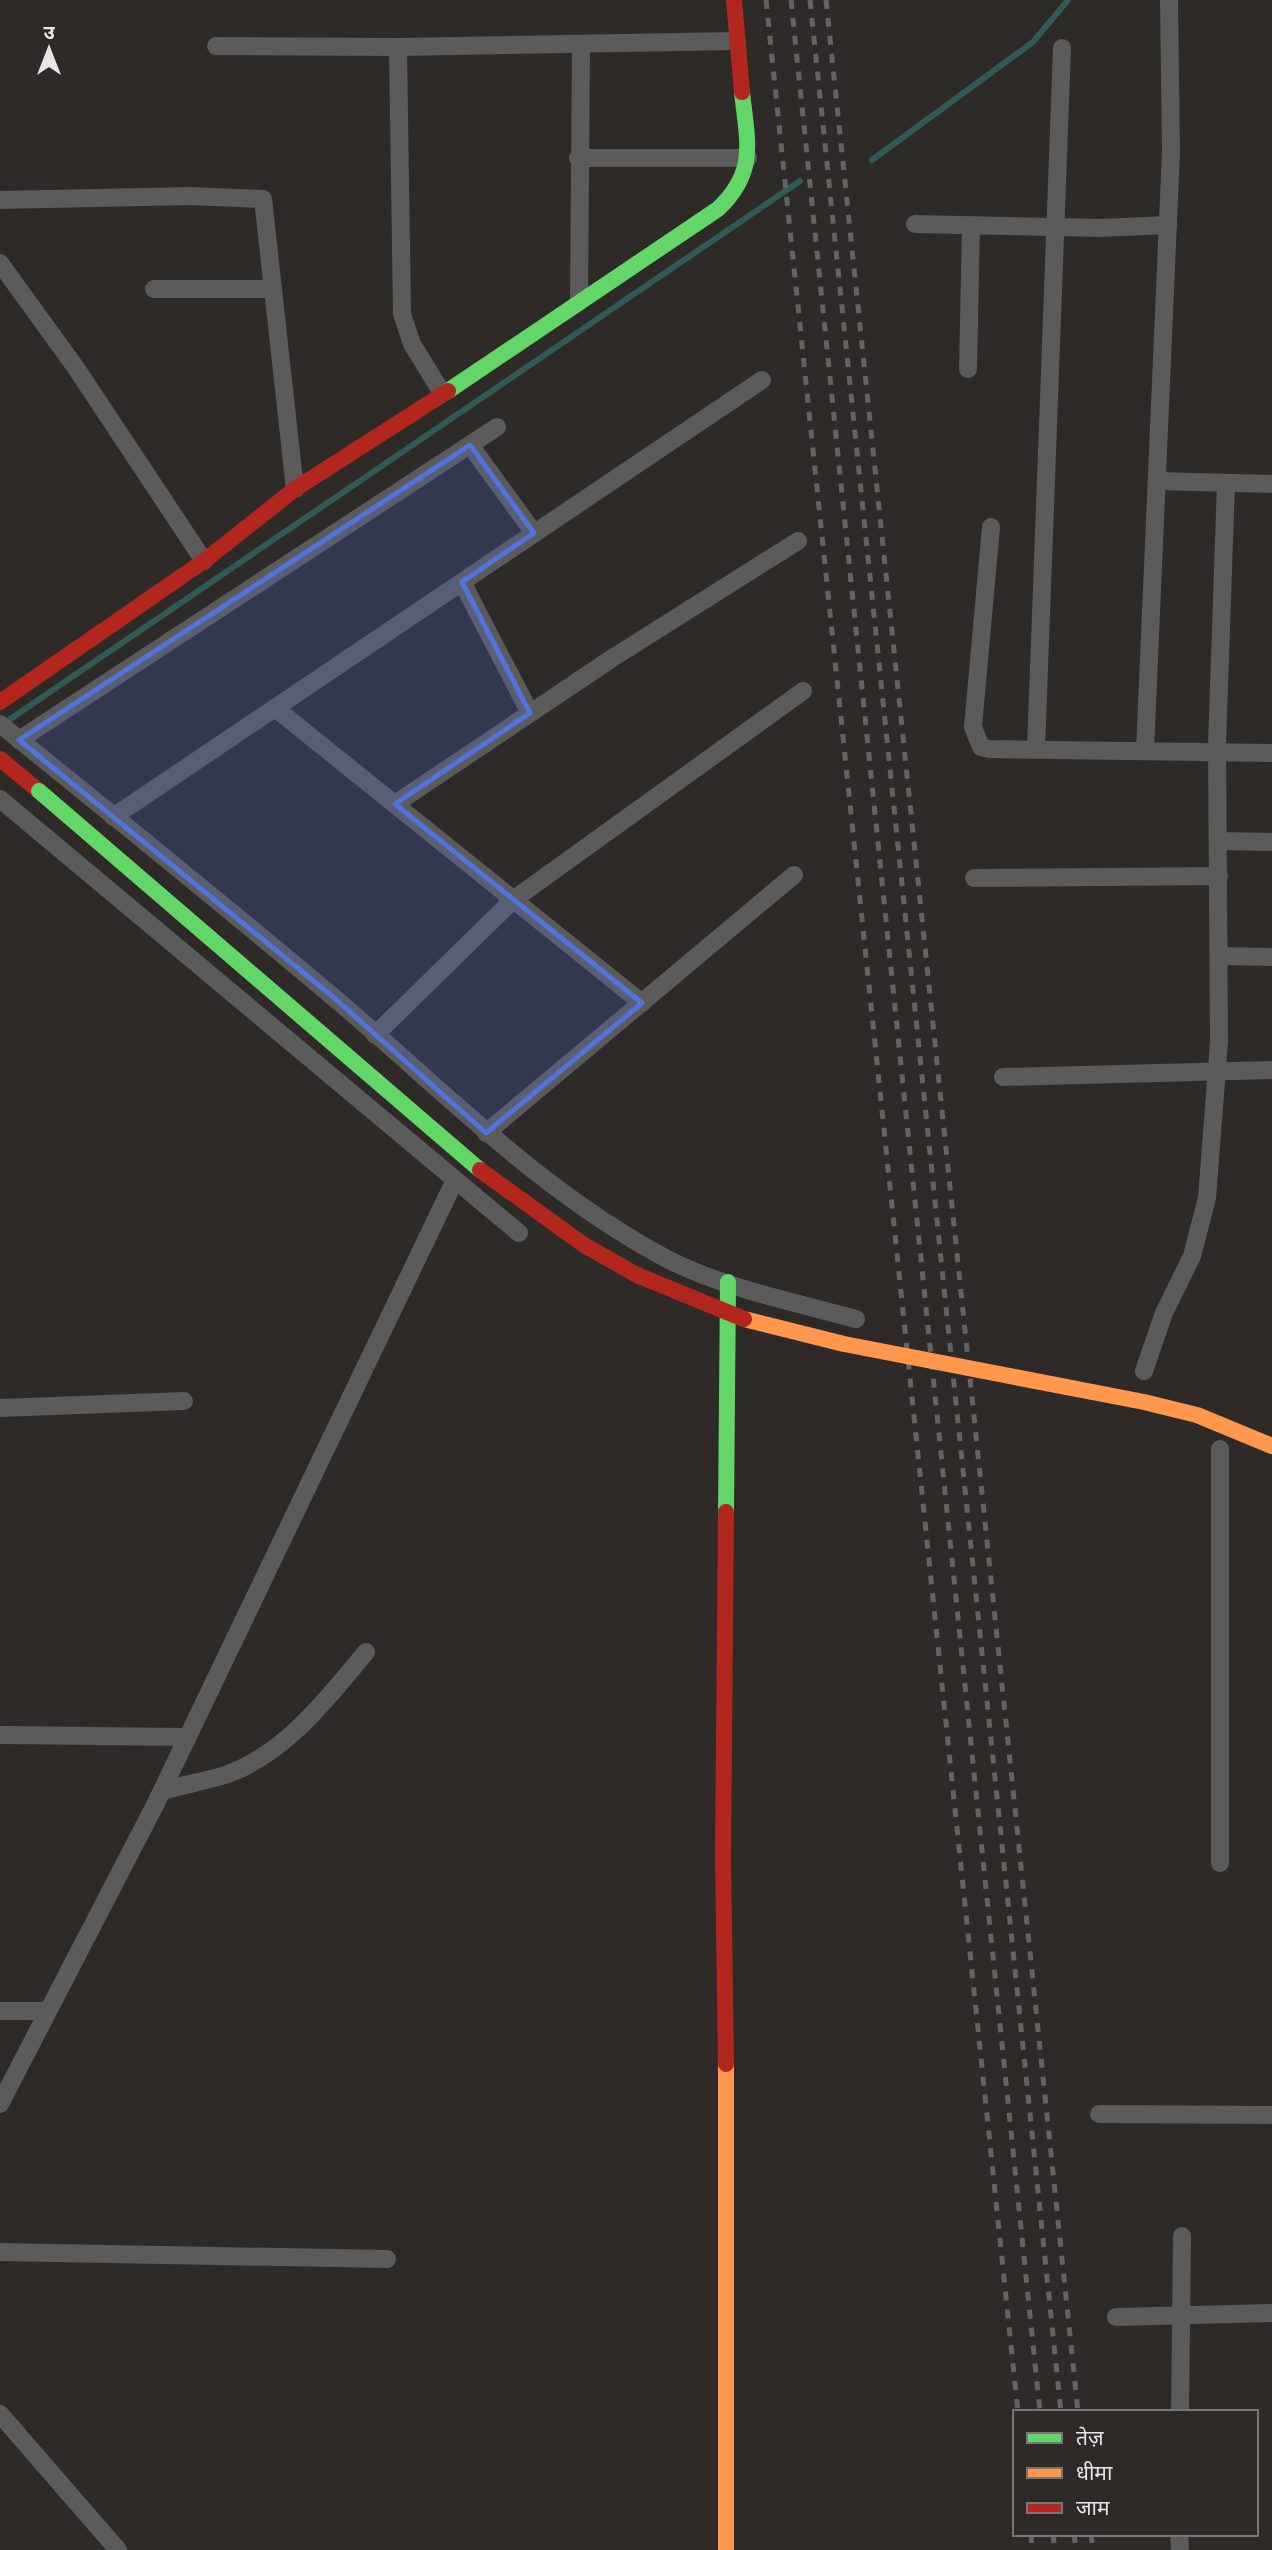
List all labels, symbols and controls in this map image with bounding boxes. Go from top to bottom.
north arrow [14,14,84,84]
text: उ [43,20,55,43]
legend [1013,2410,1258,2536]
text: तेज़ [1076,2424,1104,2449]
text: धीमा [1076,2459,1113,2484]
text: जाम [1076,2494,1110,2519]

